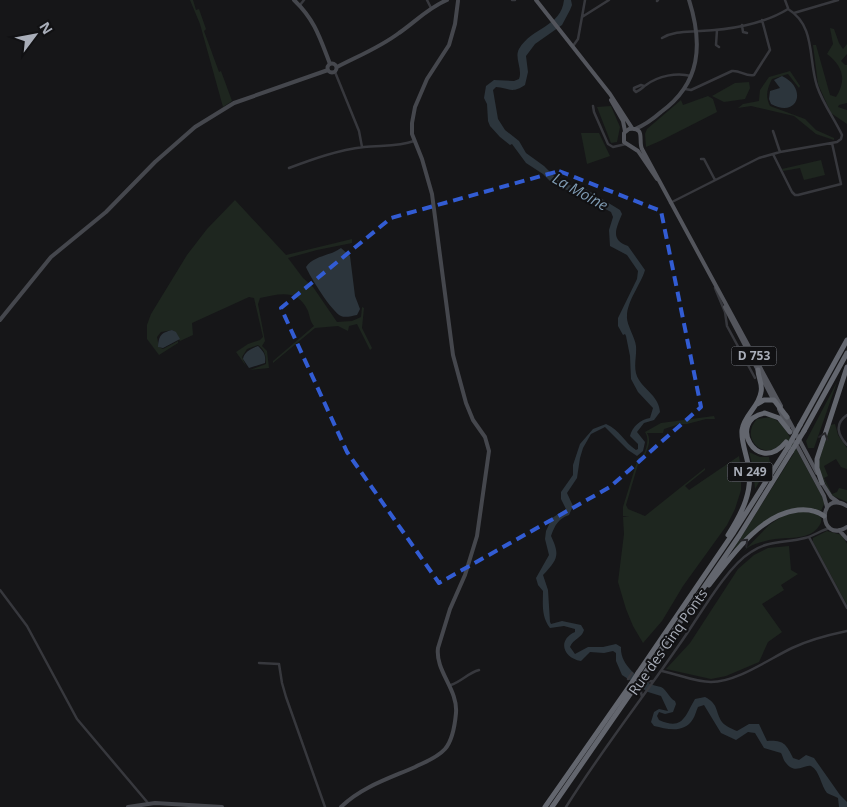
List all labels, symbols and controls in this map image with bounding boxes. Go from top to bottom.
north arrow [10,10,60,60]
text: N [35,18,58,38]
water label: La Moine [549,168,612,215]
road number: D 753 [732,346,776,366]
one-way arrow [818,432,828,441]
road number: N 249 [728,462,772,482]
one-way arrow [739,539,748,548]
street label: Rue des Cinq Ponts [624,585,712,699]

